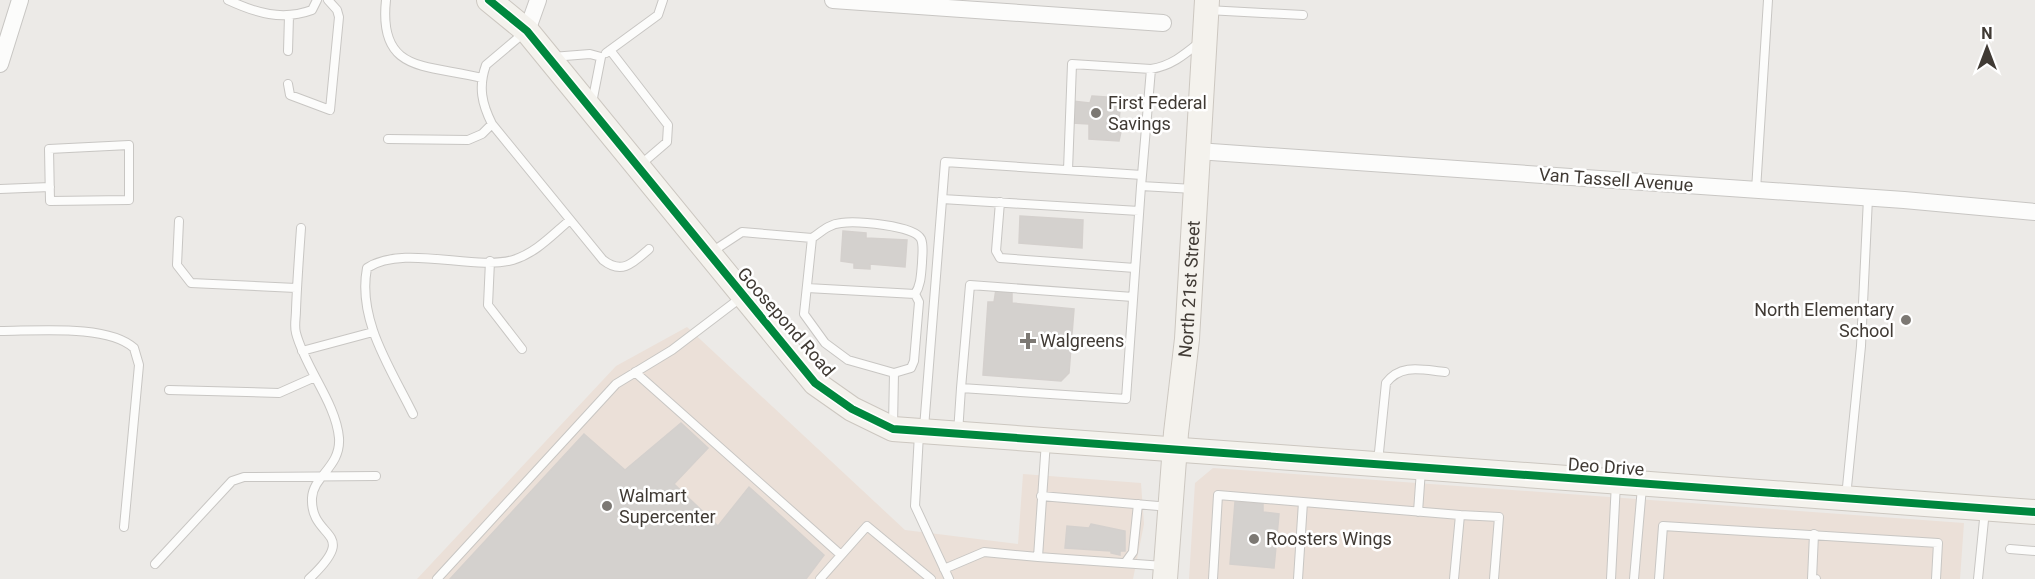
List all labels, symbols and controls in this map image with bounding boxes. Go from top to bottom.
north arrow [1957,18,2017,78]
text: N [1981,24,1993,43]
place label: First Federal Savings [1108,92,1207,134]
marker: First Federal Savings [1089,106,1103,120]
street label: Van Tassell Avenue [1538,164,1694,195]
street label: North 21st Street [1174,220,1204,359]
street label: Goosepond Road [733,263,840,381]
place label: North Elementary School [1754,299,1894,341]
marker: North Elementary School [1899,313,1913,327]
place label: Walgreens [1040,330,1124,351]
marker: Walgreens [1021,334,1035,348]
street label: Deo Drive [1567,453,1645,480]
place label: Walmart Supercenter [619,485,716,527]
marker: Walmart Supercenter [600,499,614,513]
place label: Roosters Wings [1266,528,1392,549]
marker: Roosters Wings [1247,532,1261,546]

